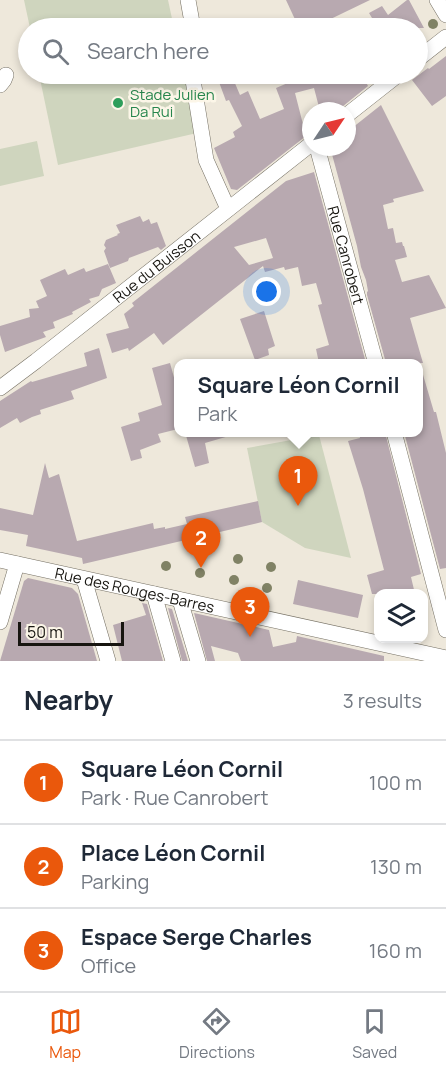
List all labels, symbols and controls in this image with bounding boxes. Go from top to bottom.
search box [18,18,428,84]
icon: search [39,35,72,68]
text: Search here [87,36,209,66]
place label: Stade Julien Da Rui [130,84,215,122]
marker: Stade Julien Da Rui [111,96,125,110]
north arrow [302,102,356,156]
street label: Rue Canrobert [323,203,370,307]
street label: Rue du Buisson [108,225,204,307]
your location [252,277,281,306]
popup [174,359,423,437]
text: Square Léon Cornil [197,370,400,400]
text: Park [197,400,237,427]
pin: 1 [278,456,318,506]
pin: 2 [182,518,220,568]
street label: Rue des Rouges-Barres [53,562,217,617]
pin: 3 [230,588,270,637]
map controls [374,589,428,643]
button: layers [374,589,428,643]
scale bar [18,619,124,646]
text: 50 m [27,621,63,643]
text: Nearby [24,682,113,718]
text: 3 results [343,687,422,714]
text: Square Léon Cornil [81,754,283,784]
text: 1 [39,769,48,796]
text: 100 m [369,769,422,796]
text: Park · Rue Canrobert [81,784,268,811]
text: Place Léon Cornil [81,838,265,868]
text: 2 [38,853,49,880]
text: 130 m [370,853,422,880]
text: Parking [81,868,149,895]
text: Espace Serge Charles [81,922,312,952]
text: 3 [38,937,49,964]
text: 160 m [369,937,422,964]
text: Office [81,952,136,979]
tab: Map [49,1005,82,1063]
tab: Directions [179,1005,255,1063]
tab: Saved [352,1005,397,1063]

